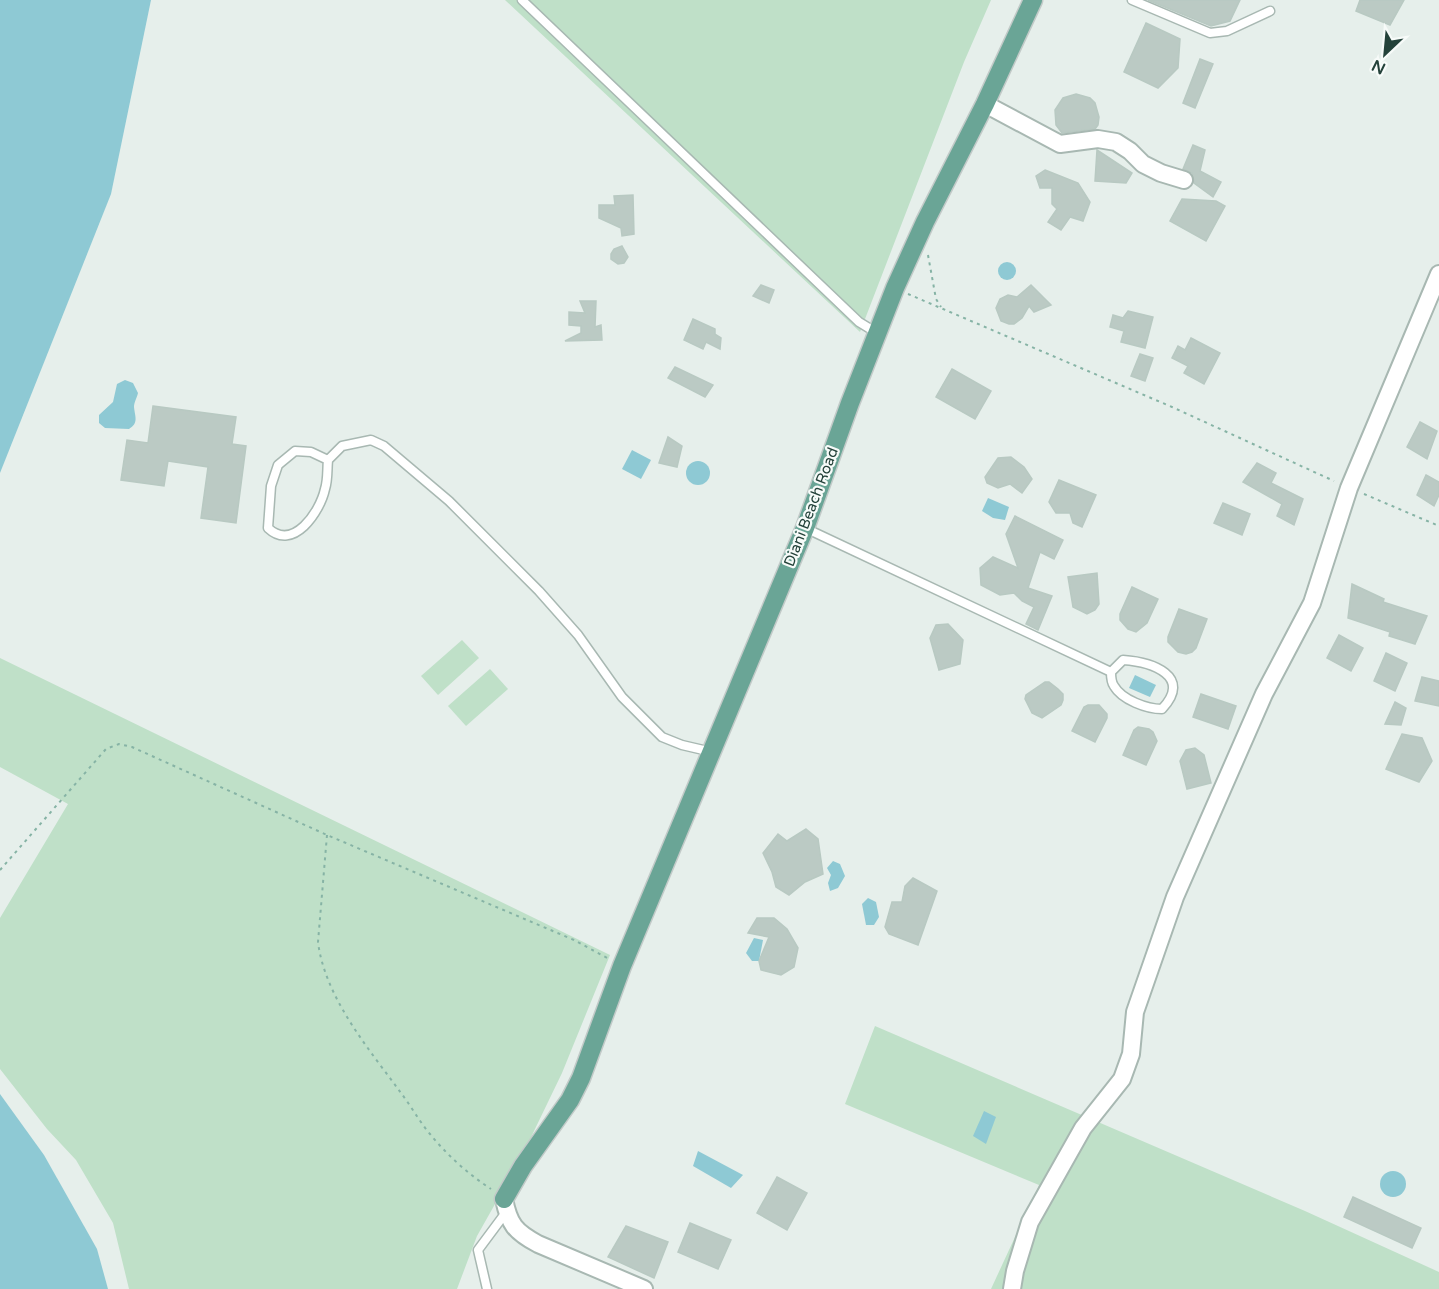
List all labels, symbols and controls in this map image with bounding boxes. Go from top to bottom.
north arrow [1355,24,1415,84]
text: N [1369,55,1389,78]
street label: Diani Beach Road [780,445,842,569]

